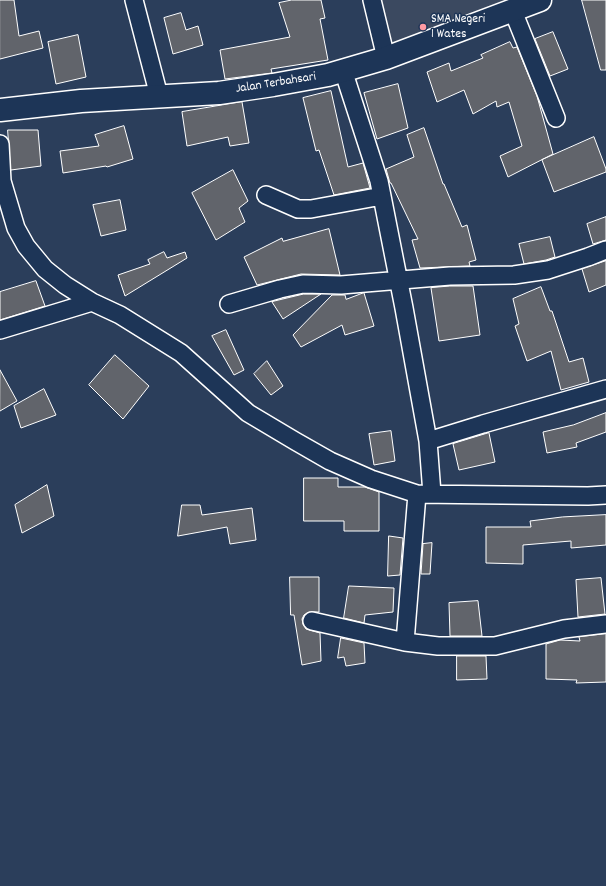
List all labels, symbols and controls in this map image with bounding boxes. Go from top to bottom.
place label: SMA Negeri 1 Wates [431,12,485,43]
marker: SMA Negeri 1 Wates [418,22,428,32]
street label: Jalan Terbahsari [235,70,317,98]

